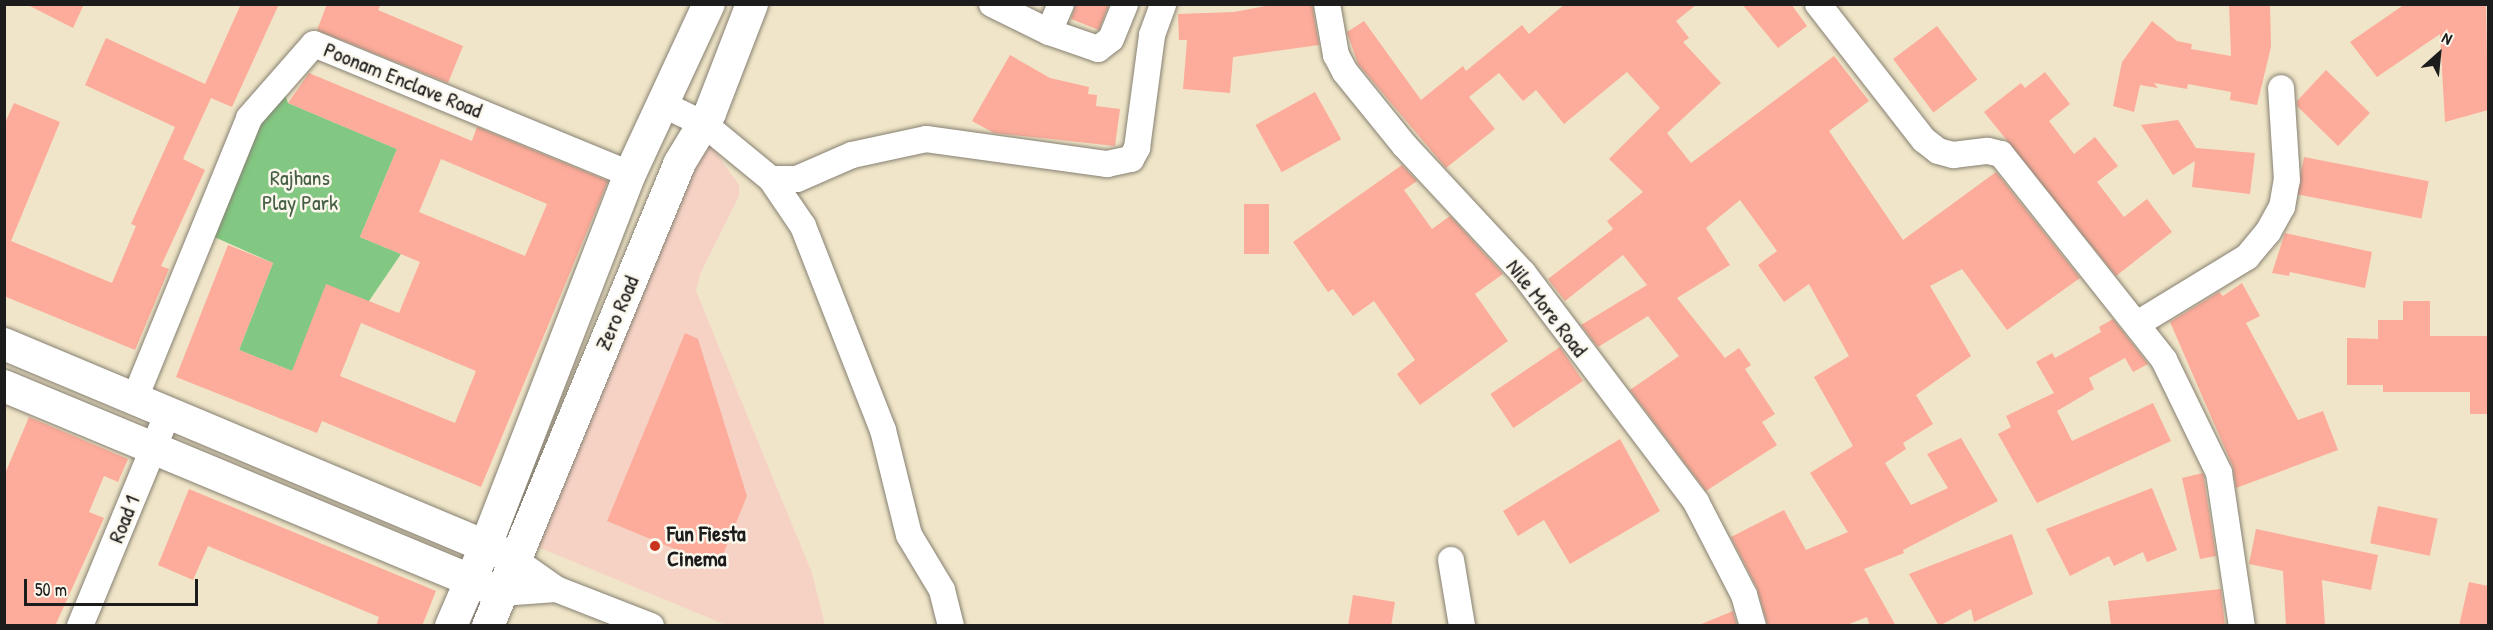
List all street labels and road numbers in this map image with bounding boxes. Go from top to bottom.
street label: Poonam Enclave Road [320,36,486,124]
street label: Nile More Road [1501,254,1593,362]
street label: Zero Road [590,272,644,354]
street label: Road 1 [103,491,145,547]

